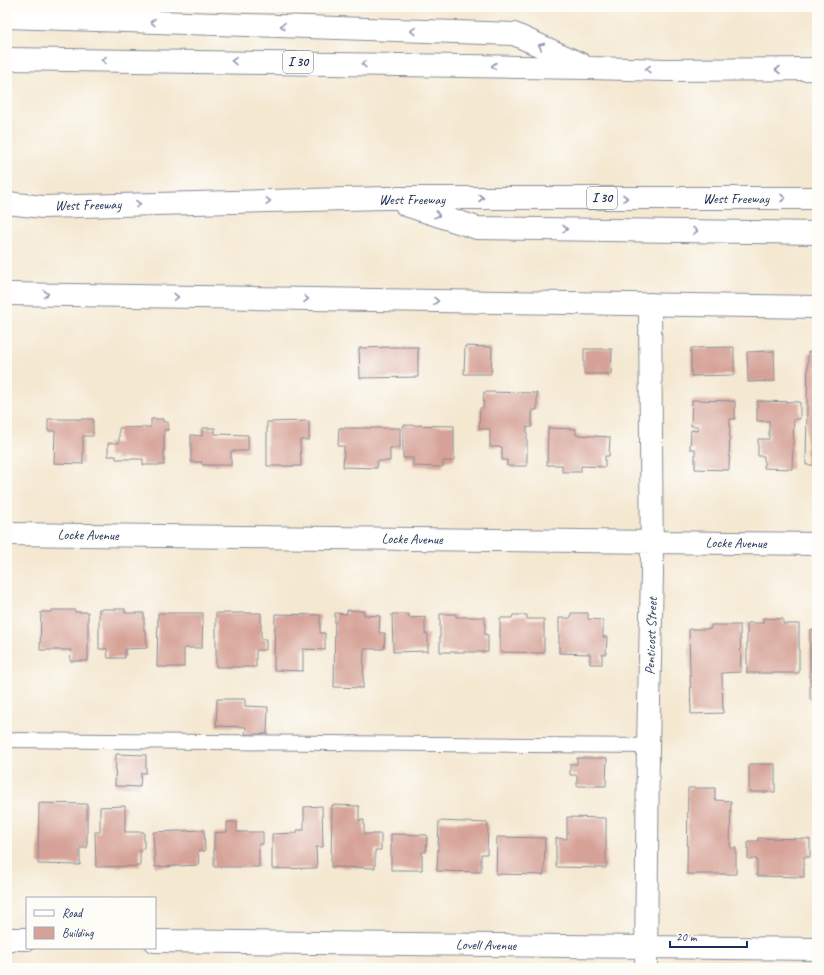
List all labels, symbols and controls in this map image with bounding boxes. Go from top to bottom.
one-way arrow [150,18,156,26]
one-way arrow [280,22,286,31]
one-way arrow [410,27,416,35]
one-way arrow [537,43,545,51]
road number: I 30 [283,51,313,73]
one-way arrow [101,55,107,64]
one-way arrow [231,57,237,65]
one-way arrow [361,60,367,68]
one-way arrow [491,62,497,70]
one-way arrow [645,65,651,74]
one-way arrow [775,66,781,74]
road number: I 30 [587,187,617,209]
street label: West Freeway [703,190,770,207]
street label: West Freeway [379,191,446,208]
one-way arrow [478,194,484,202]
one-way arrow [622,194,628,202]
one-way arrow [780,194,786,202]
street label: West Freeway [55,196,122,214]
one-way arrow [265,197,271,205]
one-way arrow [135,200,141,208]
one-way arrow [433,210,440,218]
one-way arrow [562,225,568,233]
one-way arrow [692,227,698,235]
one-way arrow [43,290,49,299]
one-way arrow [173,292,179,301]
one-way arrow [303,294,309,303]
one-way arrow [433,296,439,305]
street label: Locke Avenue [57,526,120,544]
street label: Locke Avenue [381,530,444,548]
street label: Locke Avenue [705,534,768,552]
street label: Penticost Street [641,596,661,675]
legend [26,897,156,949]
text: Road [62,905,84,921]
scale bar [670,923,747,949]
text: Building [62,925,94,941]
text: 20 m [676,929,698,945]
street label: Lovell Avenue [456,936,518,954]

